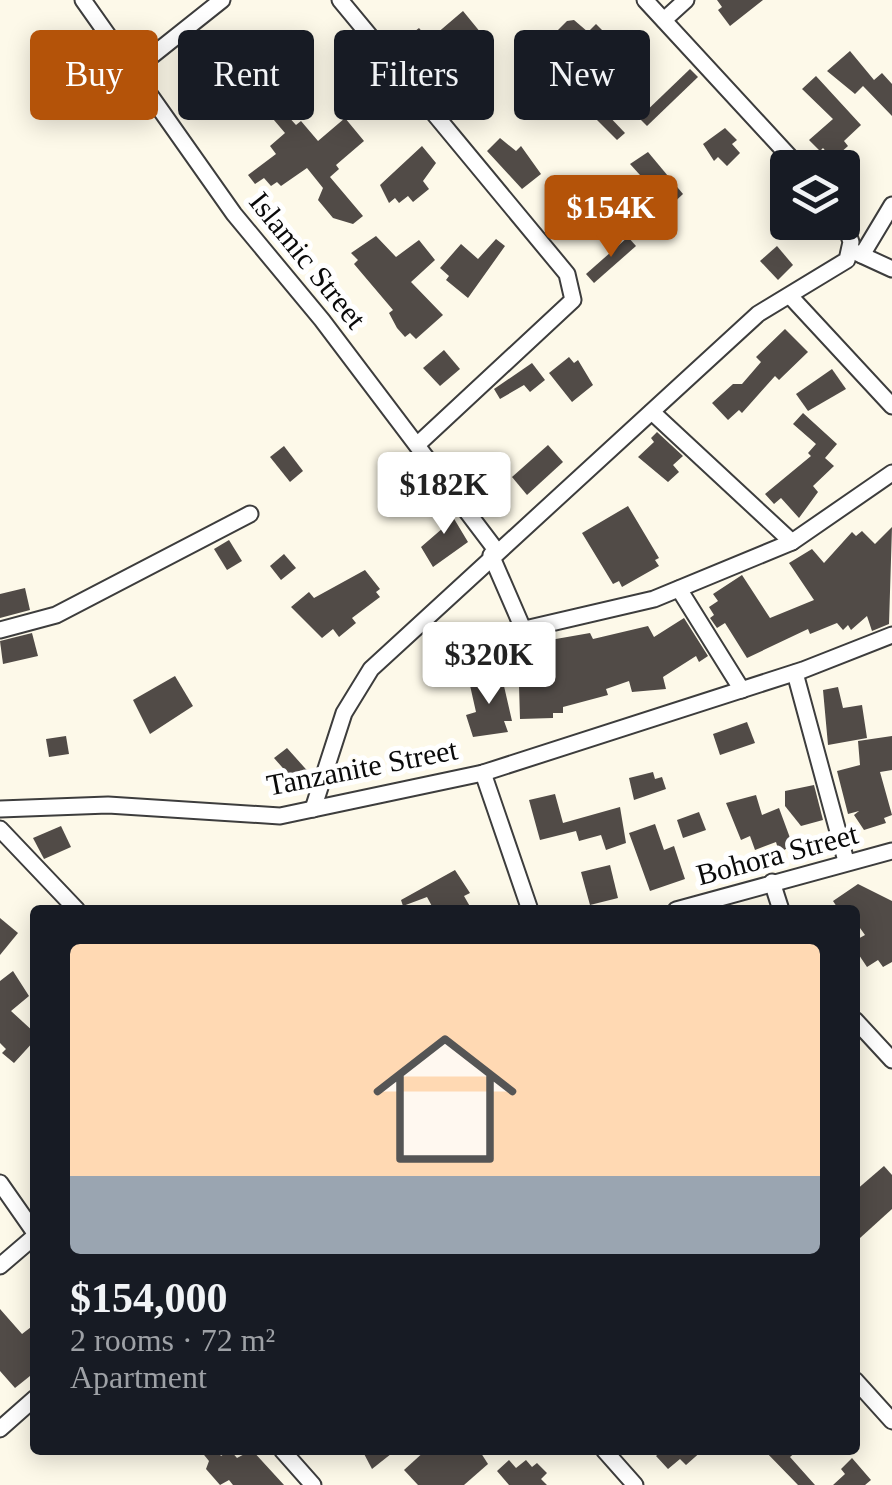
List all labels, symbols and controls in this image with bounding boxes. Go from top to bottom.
chip: Buy [30,30,158,120]
chip: Rent [178,30,314,120]
chip: Filters [334,30,494,120]
chip: New [514,30,650,120]
map controls [770,150,860,240]
button: layers [770,150,860,240]
pin: $154K [541,175,681,260]
street label: Islamic Street [243,185,373,335]
text: $154K [567,189,655,225]
pin: $182K [374,452,514,537]
text: $182K [400,466,488,502]
pin: $320K [419,622,559,707]
text: $320K [445,636,533,672]
street label: Tanzanite Street [264,732,461,802]
street label: Bohora Street [693,816,862,891]
icon: home [355,1009,535,1189]
text: $154,000 [70,1275,228,1321]
text: 2 rooms · 72 m² [70,1322,275,1358]
text: Apartment [70,1359,207,1395]

